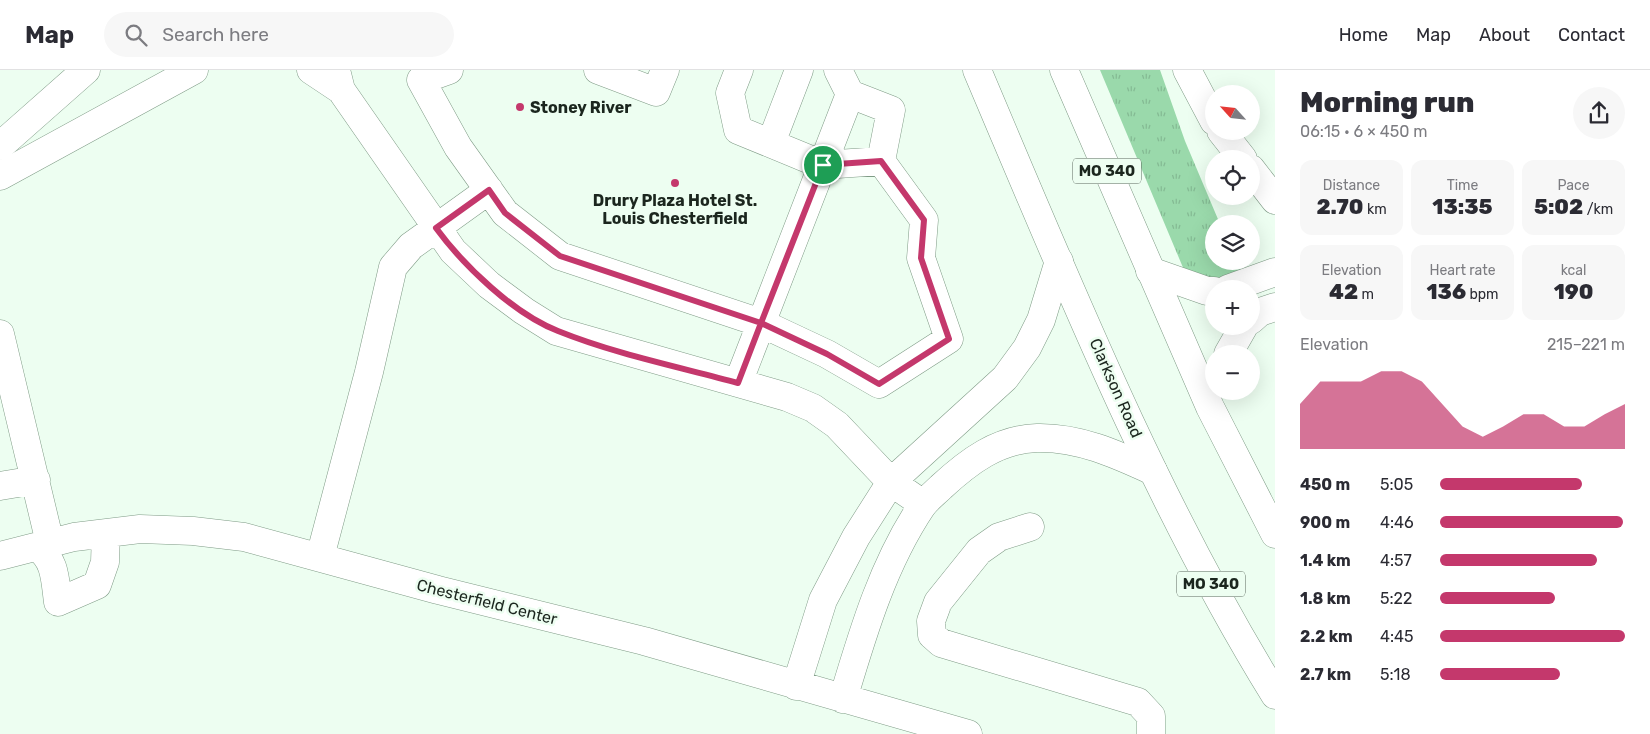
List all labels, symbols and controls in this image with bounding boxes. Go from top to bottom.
search box [104,12,454,57]
text: Map [25,21,74,49]
icon: search [122,21,150,49]
text: Search here [162,23,269,46]
text: Home [1339,24,1388,46]
text: Map [1416,24,1451,46]
text: About [1479,24,1530,46]
text: Contact [1558,24,1625,46]
north arrow [1205,85,1260,140]
map controls [1205,85,1260,400]
text: Morning run [1300,86,1474,119]
button: share [1573,87,1625,139]
place label: Stoney River [530,98,632,117]
marker: Stoney River [514,101,526,113]
text: 06:15 · 6 × 450 m [1300,122,1428,141]
pin [802,144,844,186]
button: locate [1205,150,1260,205]
icon: arrive [809,151,837,179]
road number: MO 340 [1073,158,1141,184]
marker: Drury Plaza Hotel St. Louis Chesterfield [669,177,681,189]
text: Distance [1323,177,1380,194]
text: Time [1447,177,1478,194]
text: Pace [1557,177,1590,194]
place label: Drury Plaza Hotel St. Louis Chesterfield [593,191,757,228]
text: 2.70 [1316,194,1363,219]
text: 13:35 [1432,194,1493,219]
text: 5:02 [1534,194,1583,219]
text: km [1363,201,1387,218]
text: /km [1583,201,1613,218]
button: layers [1205,215,1260,270]
text: Elevation [1322,262,1382,279]
text: Heart rate [1430,262,1495,279]
text: kcal [1561,262,1586,279]
text: 42 [1329,279,1358,304]
text: 136 [1426,279,1466,304]
text: 190 [1554,279,1593,304]
button: + [1205,280,1260,335]
text: m [1358,286,1374,303]
text: bpm [1466,286,1499,303]
text: Elevation [1300,335,1369,354]
text: 215–221 m [1547,335,1625,354]
street label: Clarkson Road [1086,336,1146,440]
button: − [1205,345,1260,400]
text: 450 m [1300,475,1350,494]
text: 5:05 [1380,475,1413,494]
text: 900 m [1300,513,1350,532]
text: 4:46 [1380,513,1414,532]
text: 1.4 km [1300,551,1351,570]
text: 4:57 [1380,551,1412,570]
road number: MO 340 [1177,572,1245,596]
street label: Chesterfield Center [415,575,559,629]
text: 1.8 km [1300,589,1351,608]
text: 5:22 [1380,589,1412,608]
text: 2.2 km [1300,627,1353,646]
text: 4:45 [1380,627,1413,646]
text: 2.7 km [1300,665,1351,684]
text: 5:18 [1380,665,1411,684]

